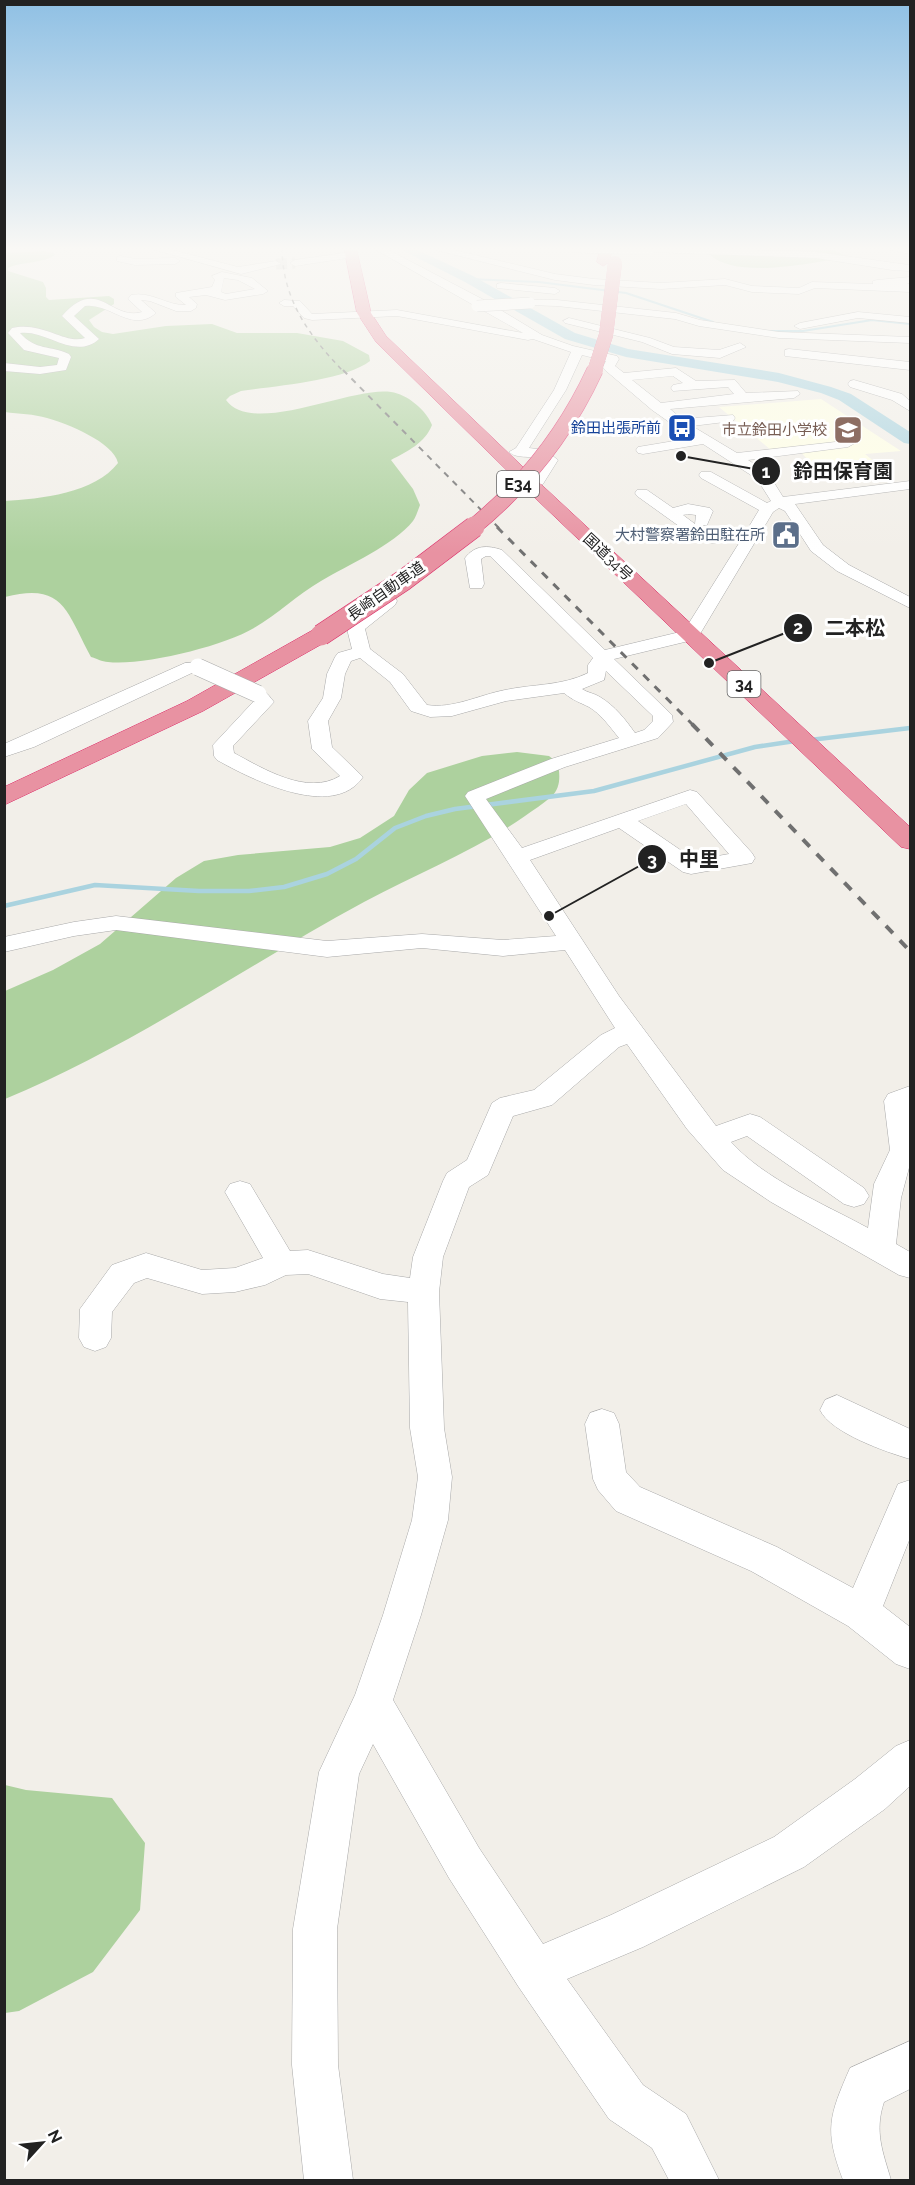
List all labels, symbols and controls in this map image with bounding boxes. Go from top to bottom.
bus stop icon: 鈴田出張所前 [666,412,698,444]
school or university icon: 市立鈴田小学校 [832,414,864,446]
place label: 鈴田出張所前 [571,419,661,437]
place label: 市立鈴田小学校 [722,421,827,439]
callout: 鈴田保育園 [751,452,905,490]
text: 鈴田保育園 [793,459,893,483]
text: 1 [762,461,771,482]
road number: E34 [497,471,539,497]
public building icon: 大村警察署鈴田駐在所 [770,519,802,551]
place label: 大村警察署鈴田駐在所 [615,526,765,544]
street label: 国道34号 [579,530,637,584]
street label: 長崎自動車道 [344,558,428,624]
callout: 二本松 [783,609,897,647]
text: 二本松 [825,616,885,640]
text: 2 [793,617,803,638]
road number: 34 [728,671,760,697]
callout: 中里 [637,840,731,878]
text: 中里 [679,847,719,871]
text: 3 [647,849,657,870]
north arrow [12,2113,72,2173]
text: N [44,2127,66,2146]

